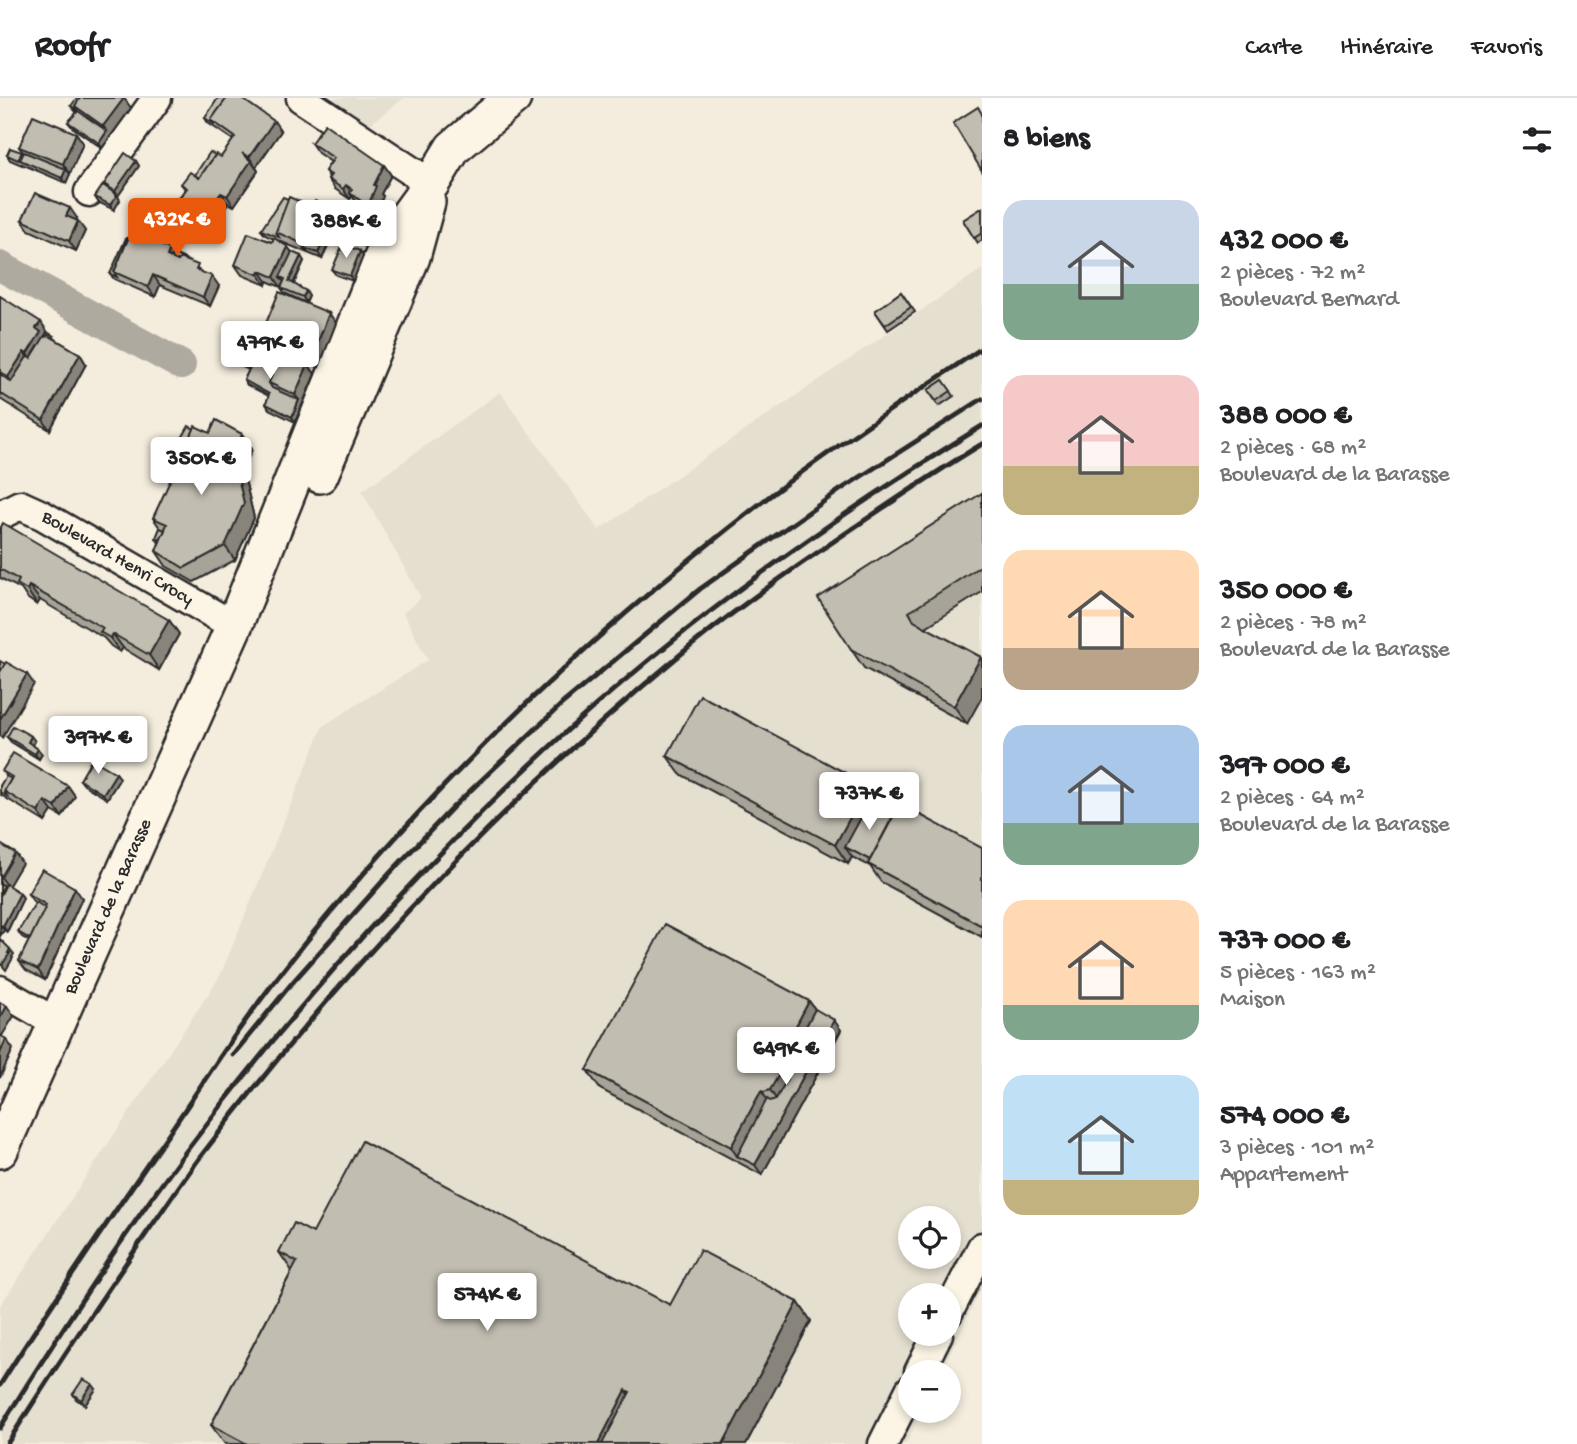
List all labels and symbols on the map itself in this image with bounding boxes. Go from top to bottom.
pin: 432K € [120,198,234,258]
pin: 388K € [289,200,403,260]
pin: 479K € [213,322,327,381]
pin: 350K € [144,438,258,497]
street label: Boulevard Henri Crocy [36,506,198,612]
pin: 397K € [41,716,155,776]
pin: 737K € [812,772,926,832]
street label: Boulevard de la Barasse [59,815,158,999]
pin: 649K € [729,1028,843,1087]
pin: 574K € [430,1274,544,1333]

